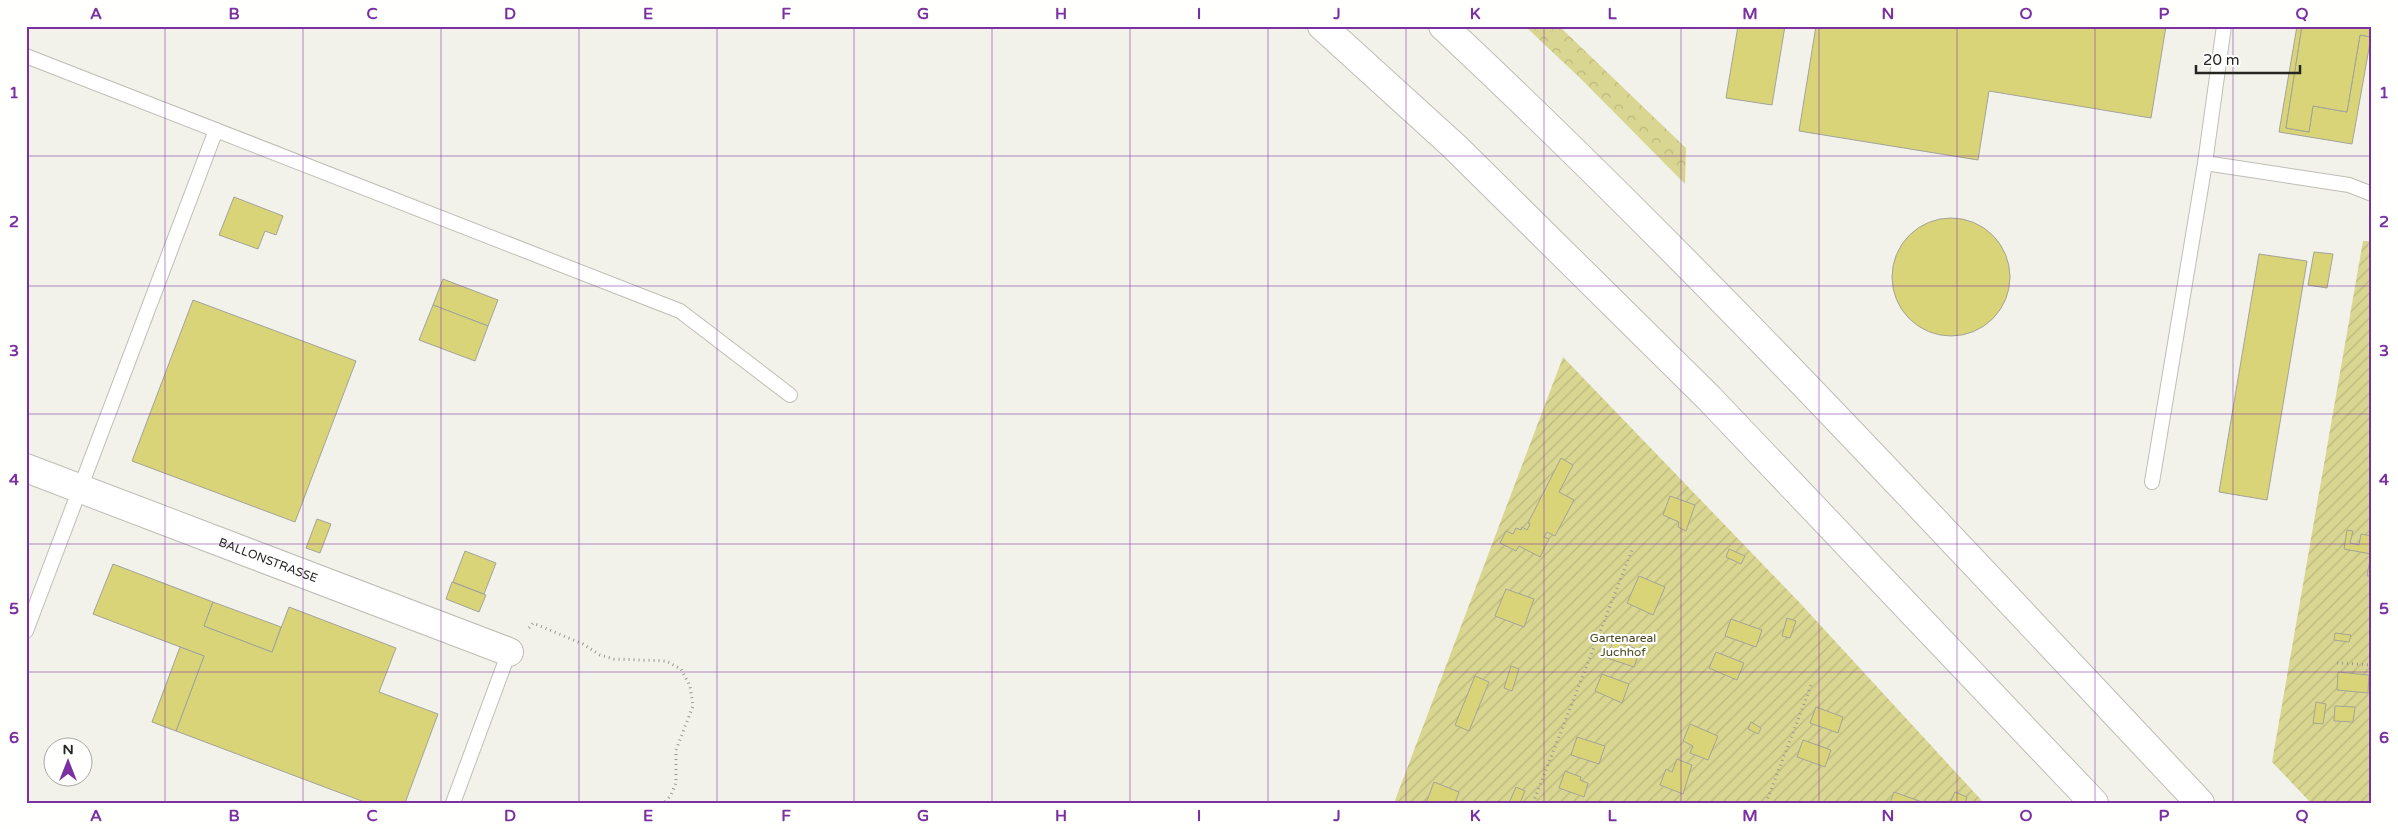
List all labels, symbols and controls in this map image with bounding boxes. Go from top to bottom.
text: A [90,4,102,24]
text: B [228,4,240,24]
text: C [366,4,378,24]
text: D [504,4,516,24]
text: E [643,4,653,24]
text: F [781,4,791,24]
text: G [917,4,929,24]
text: H [1055,4,1067,24]
text: I [1197,4,1201,24]
text: J [1332,4,1341,24]
text: K [1470,4,1481,24]
text: L [1607,4,1617,24]
text: M [1742,4,1758,24]
text: N [1882,4,1894,24]
text: O [2020,4,2033,24]
text: P [2159,4,2170,24]
text: Q [2296,4,2309,24]
scale bar [2196,42,2299,74]
text: 20 m [2203,51,2240,69]
text: 1 [9,83,19,103]
text: 1 [2379,83,2389,103]
text: 2 [9,212,19,232]
text: 2 [2379,212,2389,232]
text: 3 [9,341,19,361]
text: 3 [2379,341,2389,361]
text: 4 [9,470,19,490]
text: 4 [2379,470,2389,490]
street label: BALLONSTRASSE [217,535,320,586]
text: 5 [9,599,19,619]
text: 5 [2379,599,2389,619]
park label: Gartenareal Juchhof [1590,631,1656,659]
text: 6 [9,728,19,748]
text: 6 [2379,728,2389,748]
north arrow [42,736,92,786]
text: N [62,741,74,758]
text: A [90,806,102,826]
text: B [228,806,240,826]
text: C [366,806,378,826]
text: D [504,806,516,826]
text: E [643,806,653,826]
text: F [781,806,791,826]
text: G [917,806,929,826]
text: H [1055,806,1067,826]
text: I [1197,806,1201,826]
text: J [1332,806,1341,826]
text: K [1470,806,1481,826]
text: L [1607,806,1617,826]
text: M [1742,806,1758,826]
text: N [1882,806,1894,826]
text: O [2020,806,2033,826]
text: P [2159,806,2170,826]
text: Q [2296,806,2309,826]

